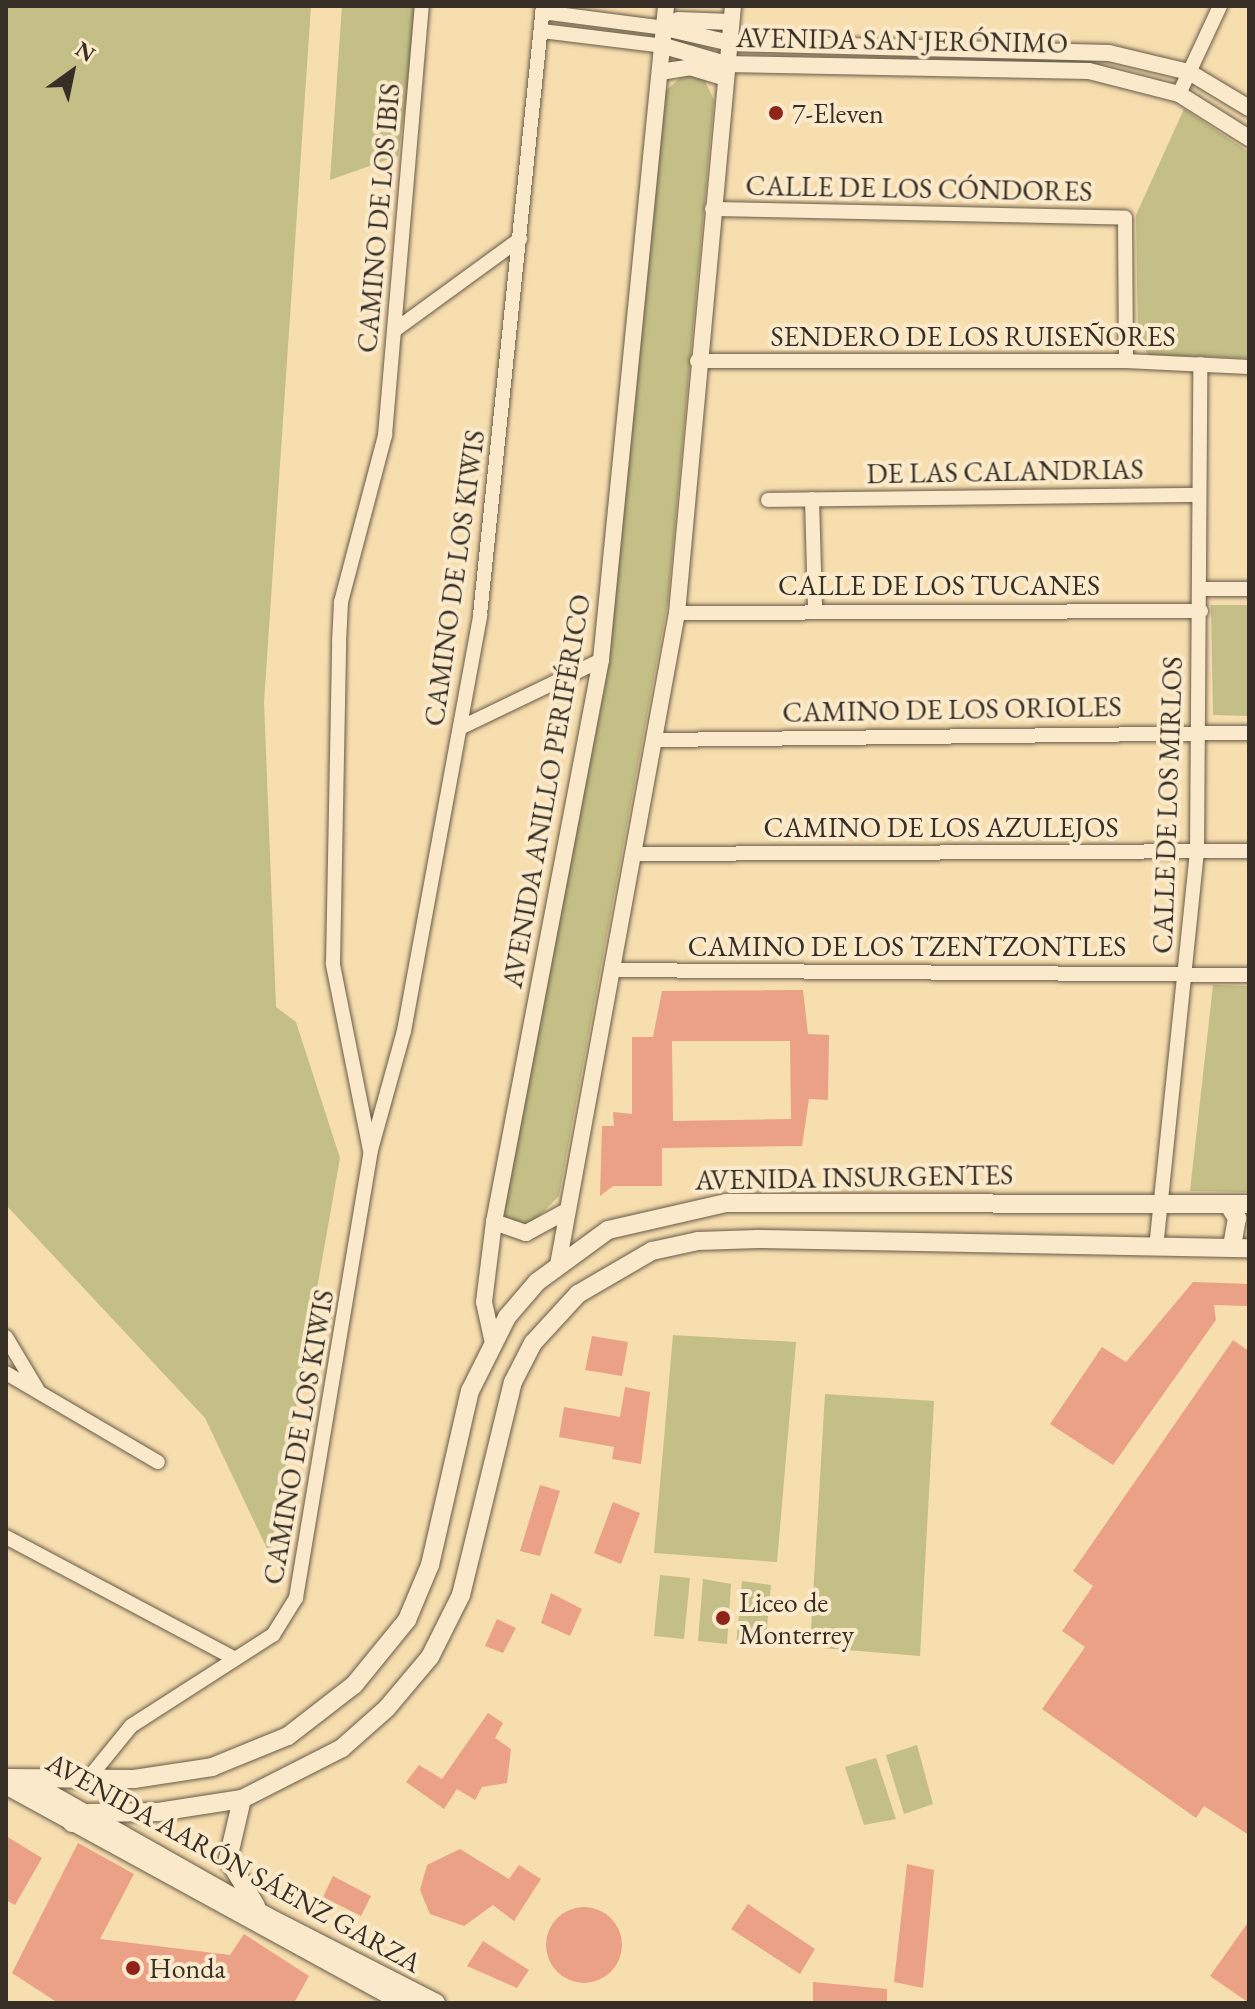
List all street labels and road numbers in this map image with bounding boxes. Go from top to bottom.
street label: AVENIDA SAN JERÓNIMO [736,20,1068,60]
street label: CAMINO DE LOS IBIS [349,82,407,354]
street label: CALLE DE LOS CÓNDORES [745,168,1093,208]
street label: SENDERO DE LOS RUISEÑORES [771,319,1175,353]
street label: CAMINO DE LOS KIWIS [417,428,491,728]
street label: DE LAS CALANDRIAS [866,452,1144,490]
street label: CALLE DE LOS TUCANES [778,568,1100,602]
street label: AVENIDA ANILLO PERIFÉRICO [495,591,597,991]
street label: CALLE DE LOS MIRLOS [1145,656,1189,954]
street label: CAMINO DE LOS ORIOLES [782,689,1122,729]
street label: CAMINO DE LOS AZULEJOS [764,810,1118,844]
street label: CAMINO DE LOS TZENTZONTLES [688,929,1126,963]
street label: AVENIDA INSURGENTES [695,1157,1013,1197]
street label: CAMINO DE LOS KIWIS [256,1287,340,1587]
street label: AVENIDA AARÓN SÁENZ GARZA [41,1745,427,1979]

